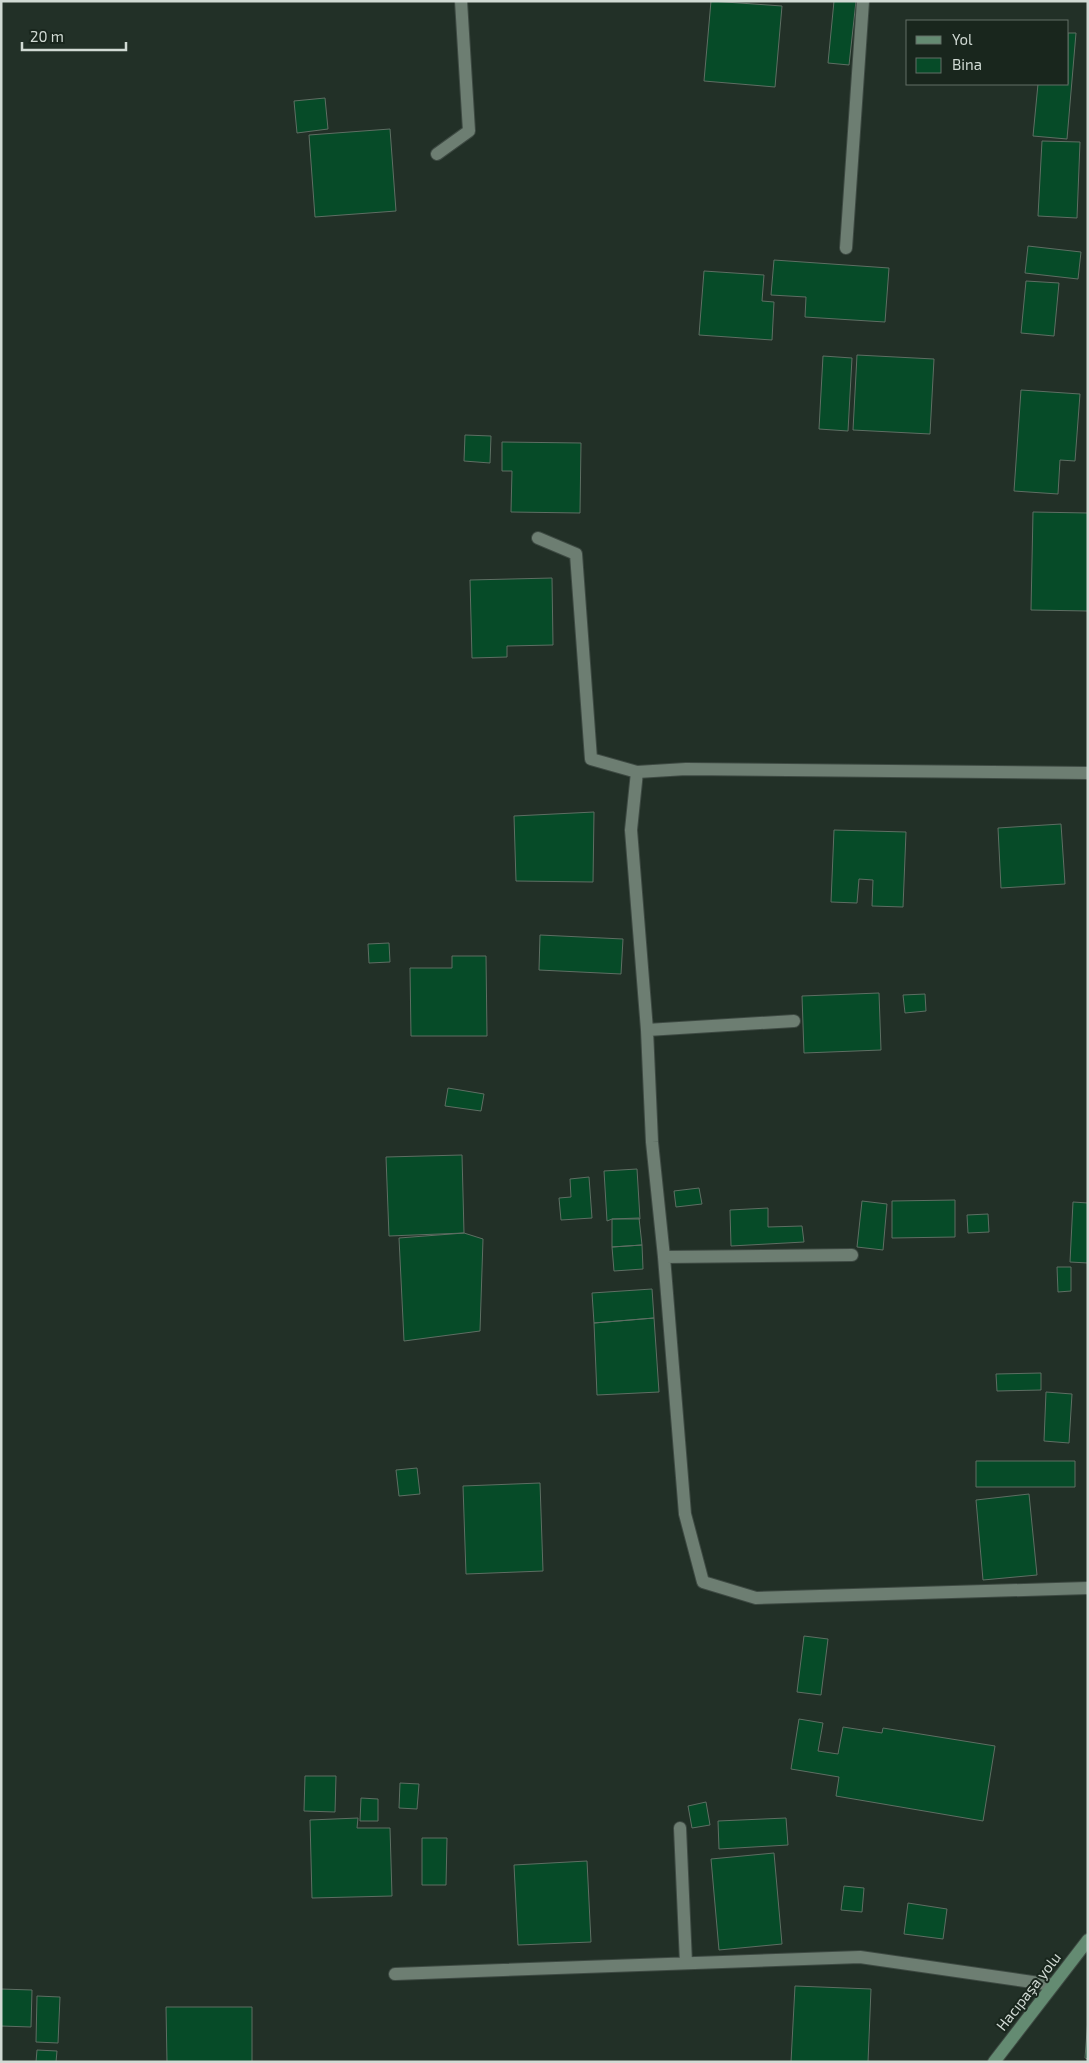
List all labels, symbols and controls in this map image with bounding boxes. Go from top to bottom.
scale bar [22,20,126,52]
legend [906,20,1069,85]
text: 20 m [30,27,64,45]
text: Yol [952,30,973,48]
text: Bina [952,55,982,73]
street label: Hacıpaşa yolu [992,1948,1065,2034]

